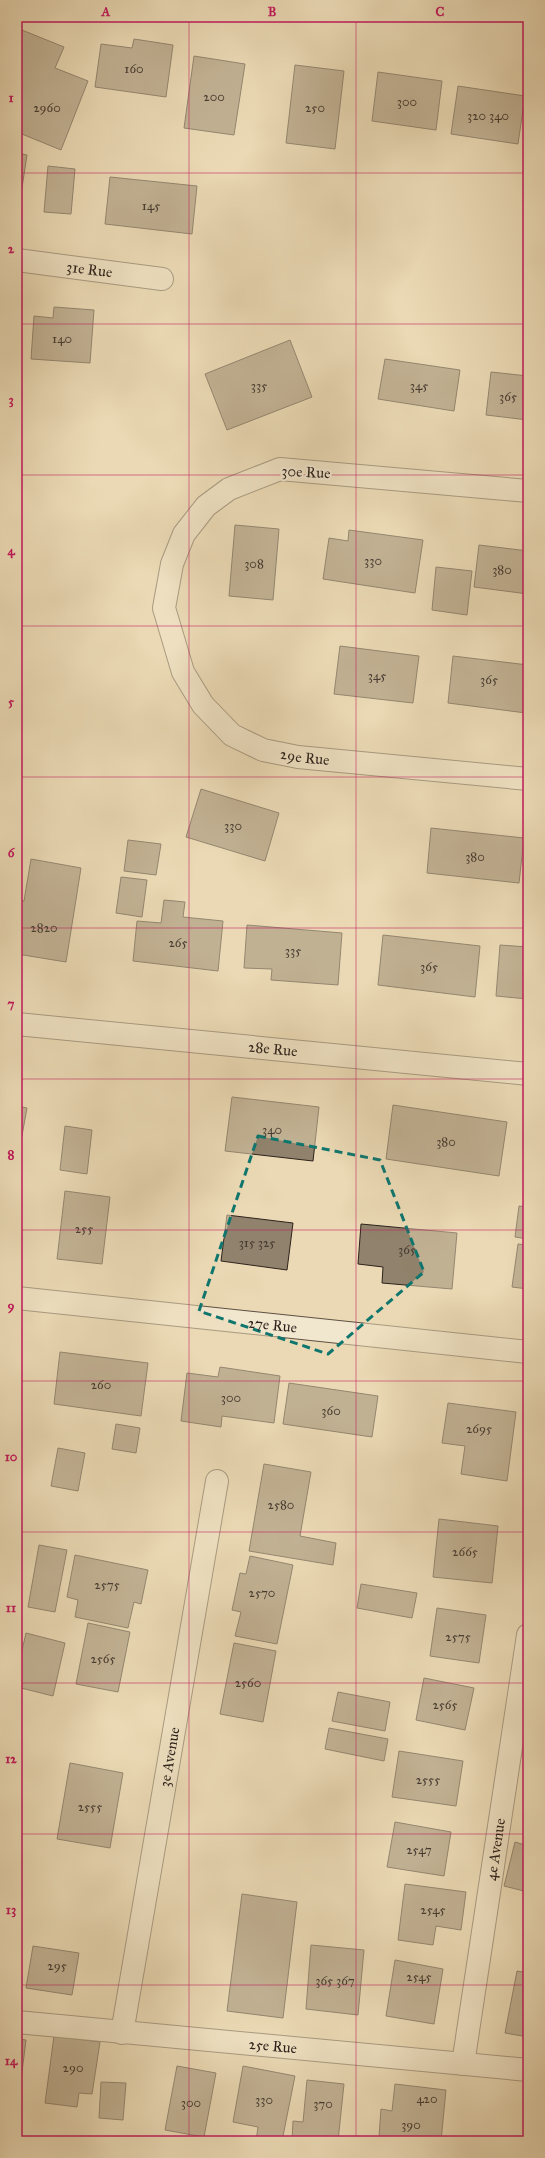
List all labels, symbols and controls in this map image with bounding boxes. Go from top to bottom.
text: A [101,4,111,20]
text: B [268,4,277,20]
text: C [436,4,445,20]
house number: 160 [124,61,144,77]
house number: 200 [203,89,225,105]
text: 1 [8,90,14,106]
house number: 300 [397,94,417,110]
house number: 2960 [33,100,61,116]
house number: 250 [305,100,325,116]
house number: 320 340 [467,108,509,124]
house number: 145 [142,198,160,214]
text: 2 [8,241,15,257]
street label: 31e Rue [65,258,113,281]
house number: 140 [52,331,72,347]
house number: 335 [251,378,267,394]
house number: 345 [410,378,428,394]
house number: 365 [499,389,517,405]
text: 3 [8,392,14,408]
street label: 30e Rue [281,462,331,482]
text: 4 [7,543,15,559]
house number: 330 [364,553,382,569]
house number: 308 [244,556,264,572]
house number: 380 [492,562,512,578]
house number: 345 [368,668,386,684]
house number: 365 [480,672,498,688]
text: 5 [8,694,15,710]
street label: 29e Rue [279,745,330,769]
house number: 330 [224,818,242,834]
text: 6 [8,845,16,861]
house number: 380 [465,849,485,865]
house number: 2820 [30,920,58,936]
house number: 265 [168,935,188,951]
house number: 335 [285,943,301,959]
house number: 365 [420,959,438,975]
text: 7 [8,996,15,1012]
street label: 28e Rue [247,1038,298,1060]
house number: 340 [262,1122,282,1138]
house number: 380 [436,1134,456,1150]
text: 8 [8,1147,15,1163]
house number: 255 [75,1221,93,1237]
house number: 315 325 [239,1235,275,1251]
house number: 365 [398,1242,416,1258]
text: 9 [8,1298,15,1314]
street label: 27e Rue [247,1313,298,1337]
house number: 260 [91,1377,111,1393]
house number: 300 [221,1390,241,1406]
house number: 360 [321,1403,341,1419]
house number: 2695 [466,1421,492,1437]
text: 10 [5,1449,18,1465]
house number: 2580 [268,1497,294,1513]
house number: 2665 [452,1544,478,1560]
house number: 2575 [94,1577,120,1593]
house number: 2570 [249,1585,275,1601]
text: 11 [6,1600,16,1616]
house number: 2575 [445,1629,471,1645]
house number: 2565 [90,1651,116,1667]
house number: 2560 [235,1675,261,1691]
house number: 2565 [432,1697,458,1713]
street label: 3e Avenue [155,1726,183,1788]
text: 12 [5,1751,17,1767]
house number: 2555 [416,1772,440,1788]
house number: 2555 [78,1799,102,1815]
street label: 4e Avenue [482,1817,509,1882]
house number: 2547 [406,1842,432,1858]
text: 13 [6,1902,16,1918]
house number: 2545 [420,1902,446,1918]
house number: 295 [47,1958,67,1974]
house number: 2545 [406,1969,432,1985]
house number: 365 367 [315,1973,355,1989]
street label: 25e Rue [248,2035,298,2057]
text: 14 [5,2053,18,2069]
house number: 290 [63,2060,83,2076]
house number: 420 [416,2091,438,2107]
house number: 330 [255,2092,273,2108]
house number: 300 [181,2095,201,2111]
house number: 370 [313,2096,333,2112]
house number: 390 [401,2117,421,2133]

